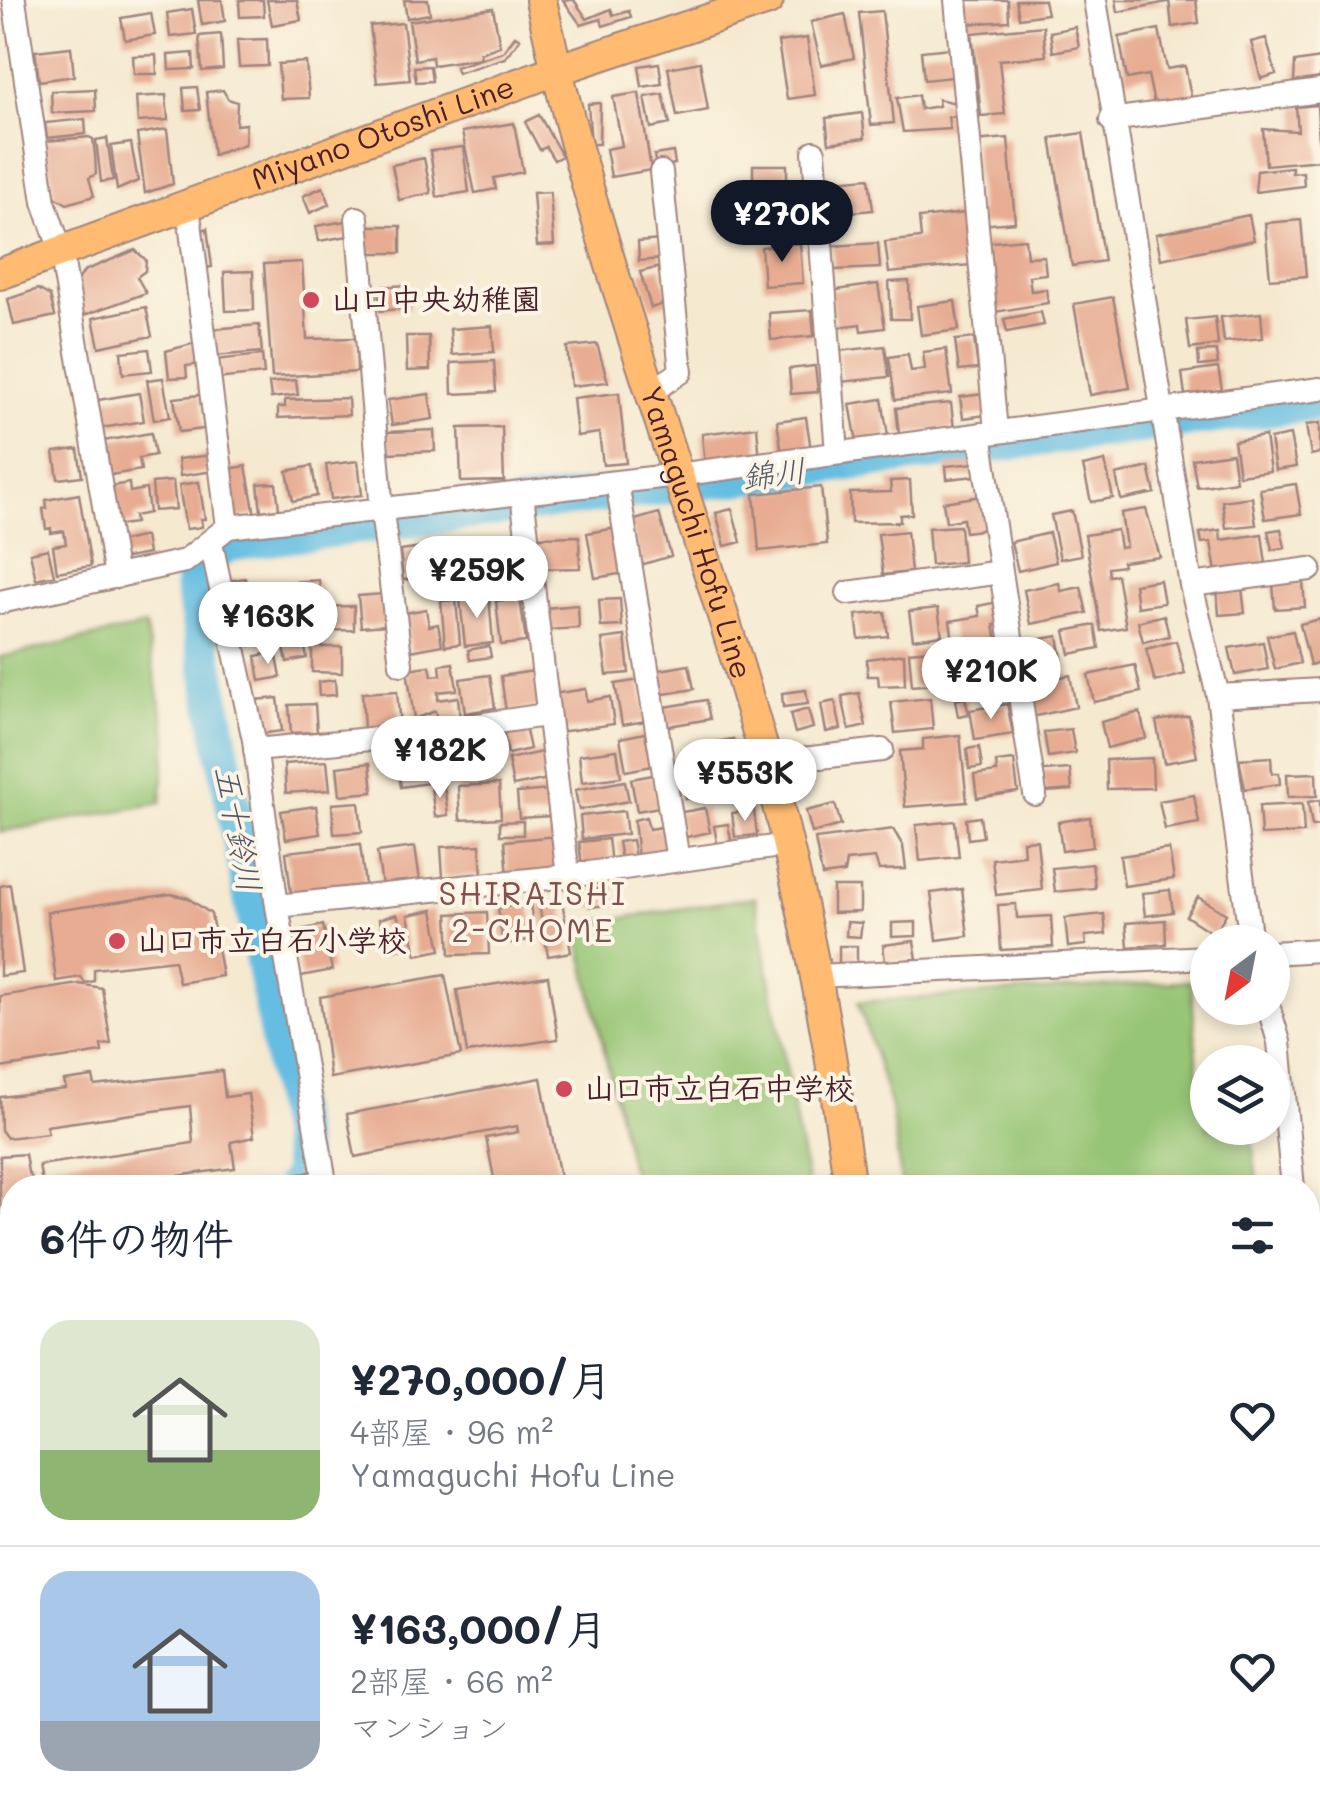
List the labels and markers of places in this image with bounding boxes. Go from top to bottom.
pin: ¥270K [712,180,852,265]
place label: 山口中央幼稚園 [331,278,541,318]
marker: 山口中央幼稚園 [300,289,322,311]
pin: ¥259K [407,536,547,621]
pin: ¥163K [198,582,338,667]
pin: ¥210K [921,637,1061,722]
pin: ¥182K [370,716,510,801]
pin: ¥553K [675,739,815,824]
place label: 山口市立白石小学校 [137,919,407,959]
marker: 山口市立白石小学校 [106,930,128,952]
place label: 山口市立白石中学校 [584,1067,854,1107]
marker: 山口市立白石中学校 [553,1078,575,1100]

